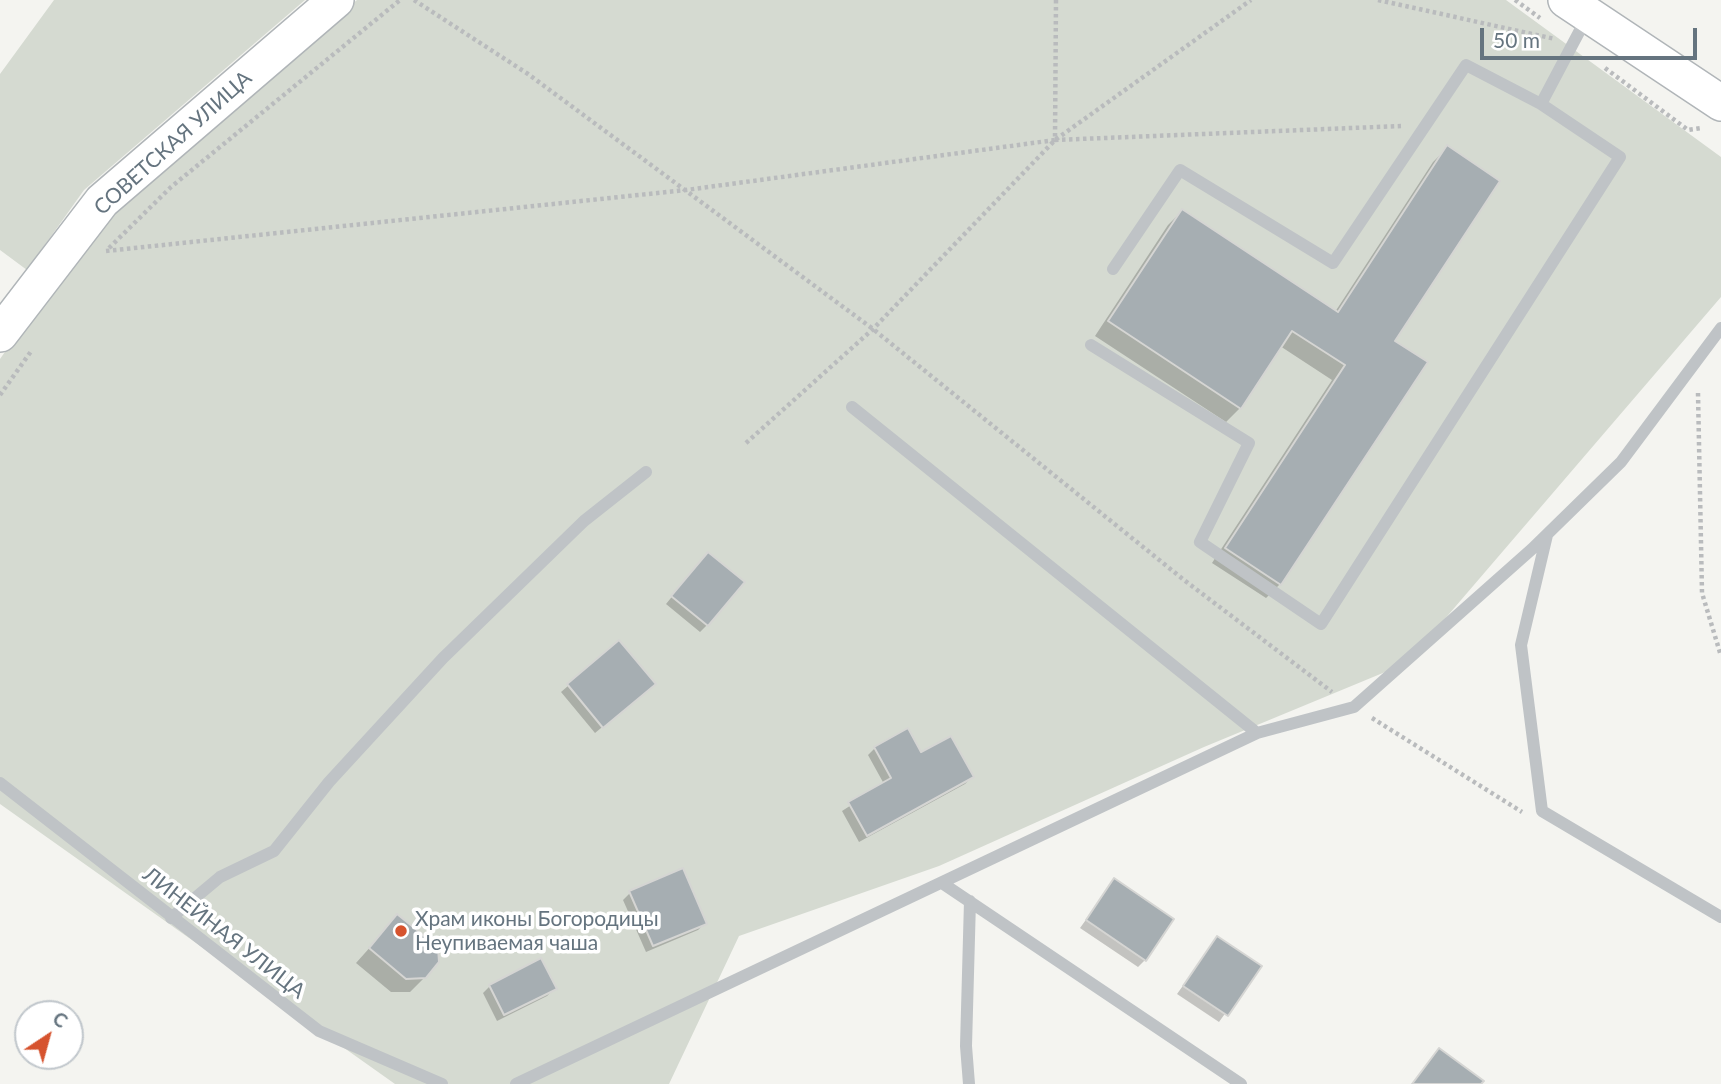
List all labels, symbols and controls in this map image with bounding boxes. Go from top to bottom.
scale bar [1483,14,1700,58]
text: 50 m [1493,27,1540,52]
street label: СОВЕТСКАЯ УЛИЦА [89,66,257,220]
street label: ЛИНЕЙНАЯ УЛИЦА [138,862,310,1004]
place label: Храм иконы Богородицы Неупиваемая чаша [415,906,659,956]
marker: Храм иконы Богородицы Неупиваемая чаша [393,923,409,939]
north arrow [14,1000,84,1070]
text: С [49,1006,72,1032]

